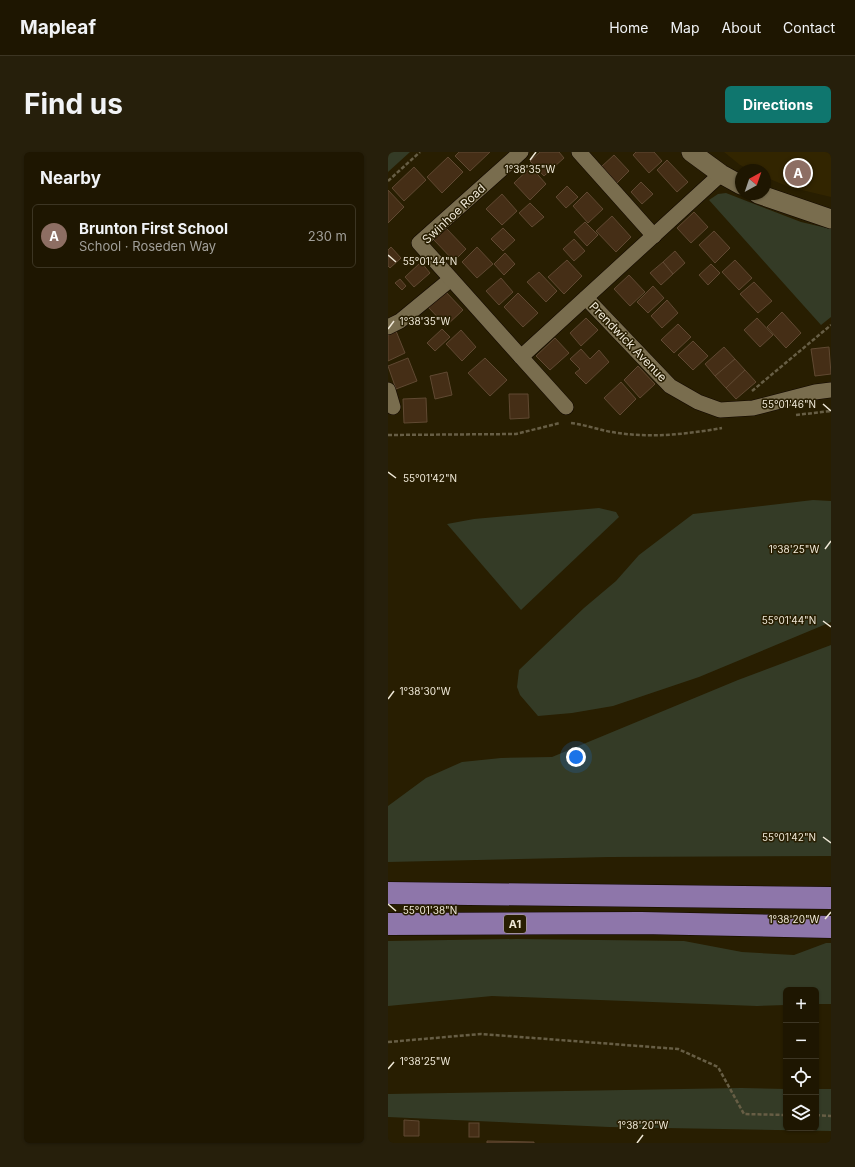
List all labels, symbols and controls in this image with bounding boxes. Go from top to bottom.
text: Mapleaf [20,16,96,39]
text: Home [609,19,648,36]
text: Map [670,19,700,36]
text: About [722,19,761,36]
text: Contact [783,19,835,36]
button: Directions [725,86,831,123]
text: Find us [24,87,123,121]
pin: A [785,158,811,188]
text: 1°38'35"W [505,163,556,175]
north arrow [735,164,771,200]
text: Nearby [40,168,101,188]
street label: Swinhoe Road [419,180,488,247]
text: Brunton First School [79,219,228,238]
text: A [49,228,59,244]
text: 230 m [308,228,347,244]
text: School · Roseden Way [79,238,216,254]
text: 55°01'44"N [403,255,457,267]
street label: Prendwick Avenue [586,299,670,385]
text: 1°38'35"W [400,315,451,327]
text: 55°01'46"N [762,398,816,410]
text: 55°01'42"N [403,472,457,484]
text: 1°38'25"W [769,543,819,555]
text: 55°01'44"N [762,614,816,626]
text: 1°38'30"W [400,685,451,697]
your location [566,747,586,767]
text: 55°01'42"N [762,831,816,843]
text: 55°01'38"N [403,904,457,916]
text: 1°38'20"W [769,913,820,925]
road number: A1 [504,915,526,933]
map controls [783,987,819,1131]
button: + [783,987,819,1023]
button: − [783,1023,819,1059]
text: 1°38'25"W [400,1055,450,1067]
button: locate [783,1059,819,1095]
button: layers [783,1095,819,1131]
text: 1°38'20"W [618,1119,669,1131]

